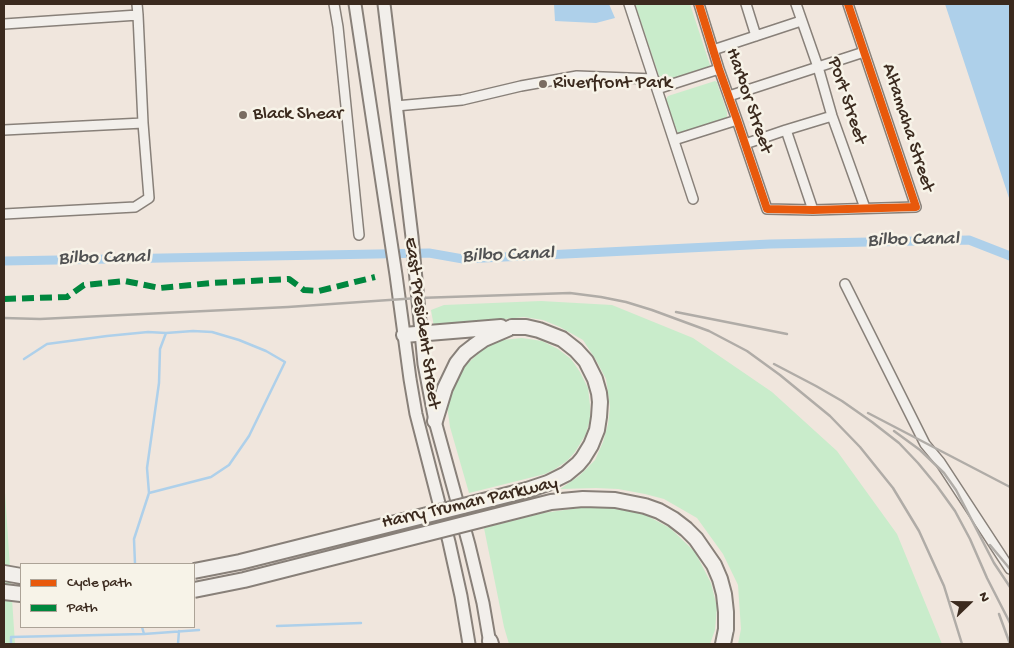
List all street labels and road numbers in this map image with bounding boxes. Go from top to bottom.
street label: Harbor Street [719,45,777,157]
street label: Port Street [821,55,871,147]
street label: Altamaha Street [876,61,938,195]
street label: East President Street [398,236,444,410]
street label: Harry Truman Parkway [380,473,560,535]

